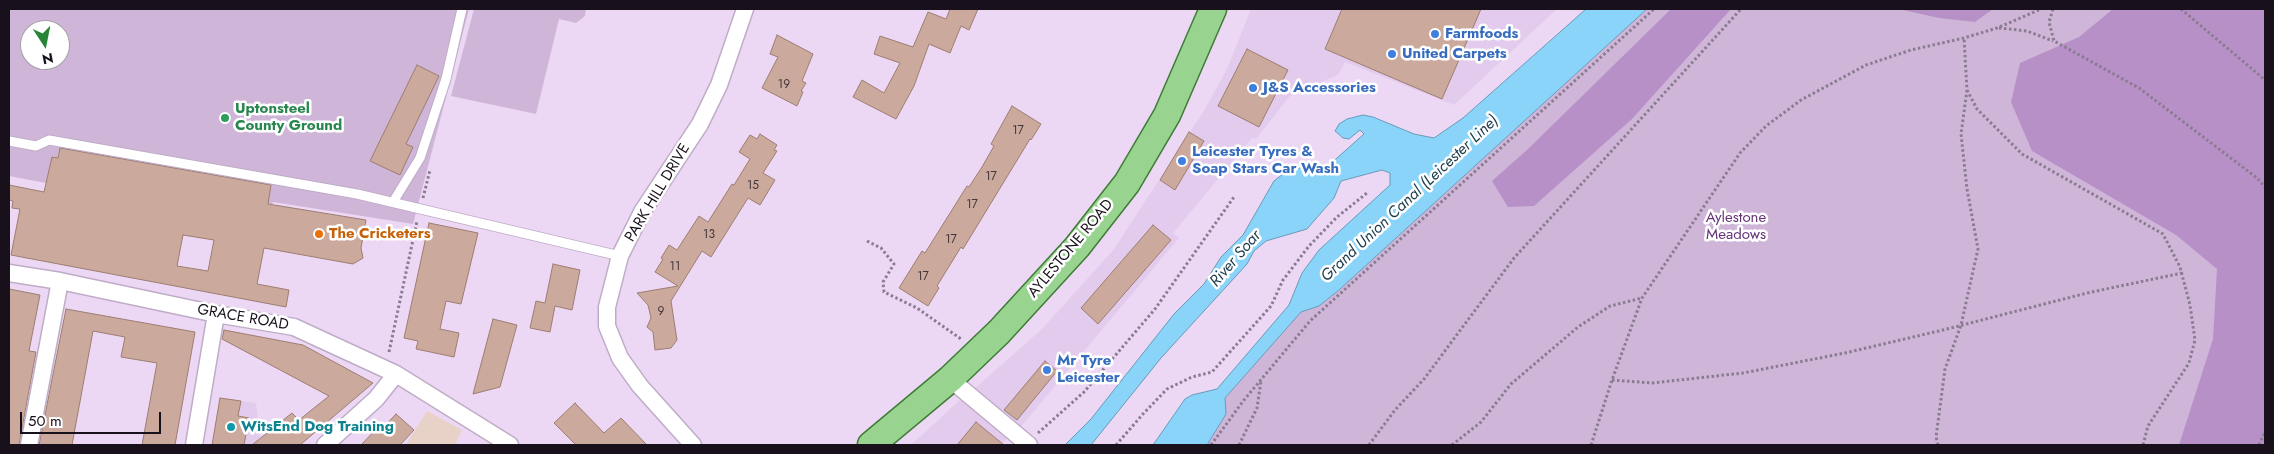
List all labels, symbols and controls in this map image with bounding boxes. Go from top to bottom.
north arrow [20,20,70,70]
place label: Farmfoods [1445,25,1518,43]
marker: Farmfoods [1429,28,1441,40]
place label: United Carpets [1402,45,1507,63]
text: N [40,48,55,70]
marker: United Carpets [1386,48,1398,60]
house number: 19 [778,78,790,92]
place label: J&S Accessories [1263,79,1376,97]
marker: J&S Accessories [1247,82,1259,94]
place label: Uptonsteel County Ground [235,100,342,135]
marker: Uptonsteel County Ground [219,112,231,124]
water label: Grand Union Canal (Leicester Line) [1317,112,1503,286]
house number: 17 [1012,124,1024,138]
street label: PARK HILL DRIVE [622,141,694,245]
place label: Leicester Tyres & Soap Stars Car Wash [1192,143,1339,178]
marker: Leicester Tyres & Soap Stars Car Wash [1176,155,1188,167]
house number: 17 [985,170,997,184]
house number: 15 [747,179,759,193]
street label: AYLESTONE ROAD [1025,196,1117,302]
house number: 17 [966,198,978,212]
park label: Aylestone Meadows [1706,209,1766,244]
place label: The Cricketers [329,225,431,243]
water label: River Soar [1206,227,1266,291]
marker: The Cricketers [313,228,325,240]
house number: 13 [703,228,715,242]
house number: 17 [945,233,957,247]
house number: 11 [670,260,680,274]
house number: 17 [917,270,929,284]
street label: GRACE ROAD [196,301,290,335]
house number: 9 [658,305,664,319]
place label: Mr Tyre Leicester [1057,352,1120,387]
marker: Mr Tyre Leicester [1041,364,1053,376]
scale bar [22,402,164,434]
text: 50 m [28,410,62,432]
place label: WitsEnd Dog Training [241,418,394,436]
marker: WitsEnd Dog Training [225,421,237,433]

